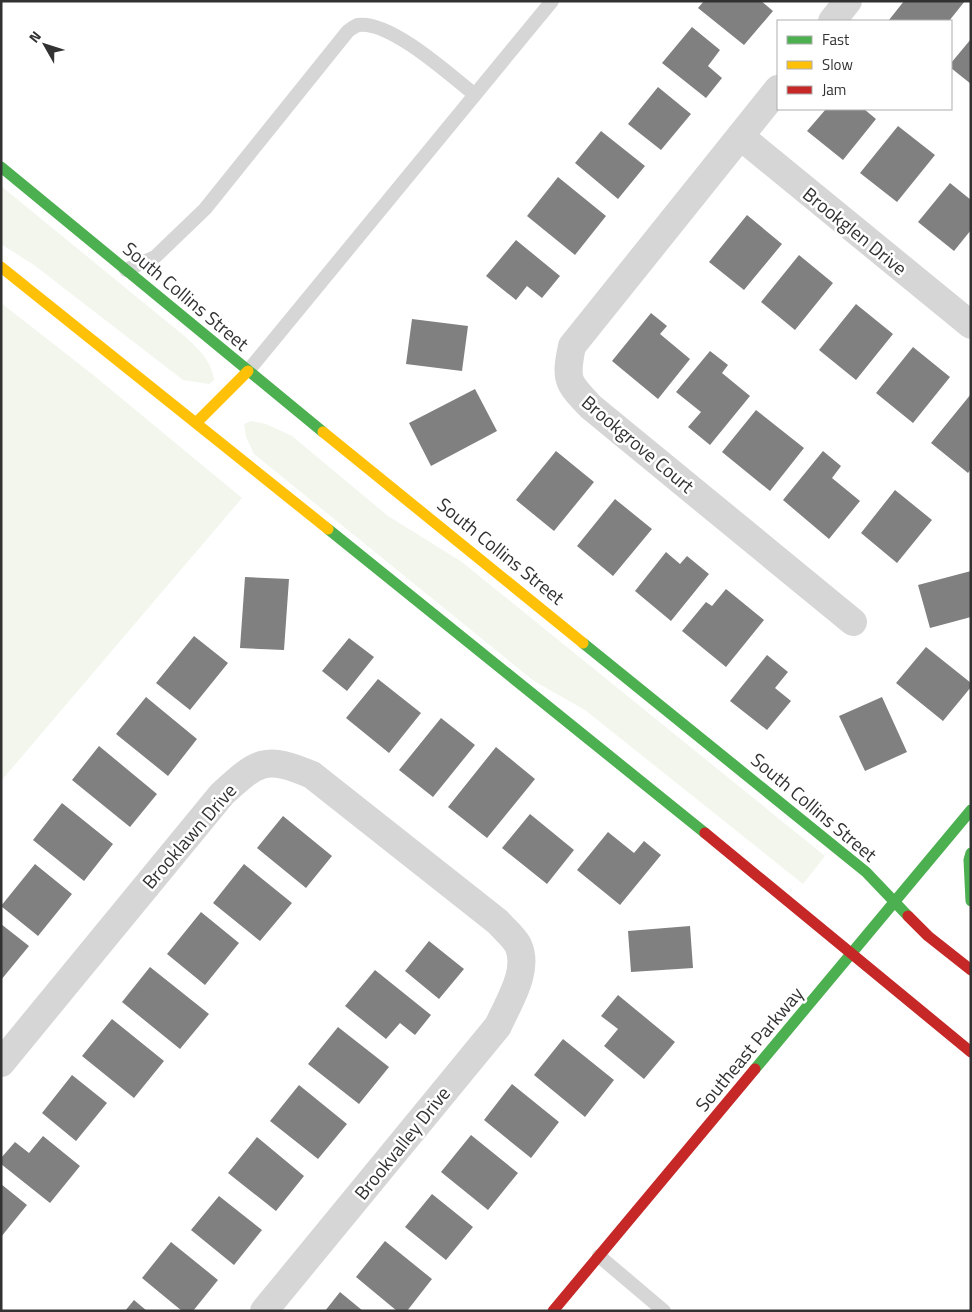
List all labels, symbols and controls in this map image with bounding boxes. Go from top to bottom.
north arrow [20,20,70,70]
legend [777,20,952,110]
text: N [23,26,46,47]
text: Fast [822,28,850,51]
text: Slow [822,53,853,76]
text: Jam [822,78,846,101]
street label: Brookglen Drive [797,179,914,282]
street label: South Collins Street [117,234,256,357]
street label: Brookgrove Court [576,388,701,500]
street label: South Collins Street [431,490,572,611]
street label: South Collins Street [745,745,884,868]
street label: Brooklawn Drive [135,777,243,895]
street label: Southeast Parkway [688,980,810,1118]
street label: Brookvalley Drive [347,1080,457,1206]

